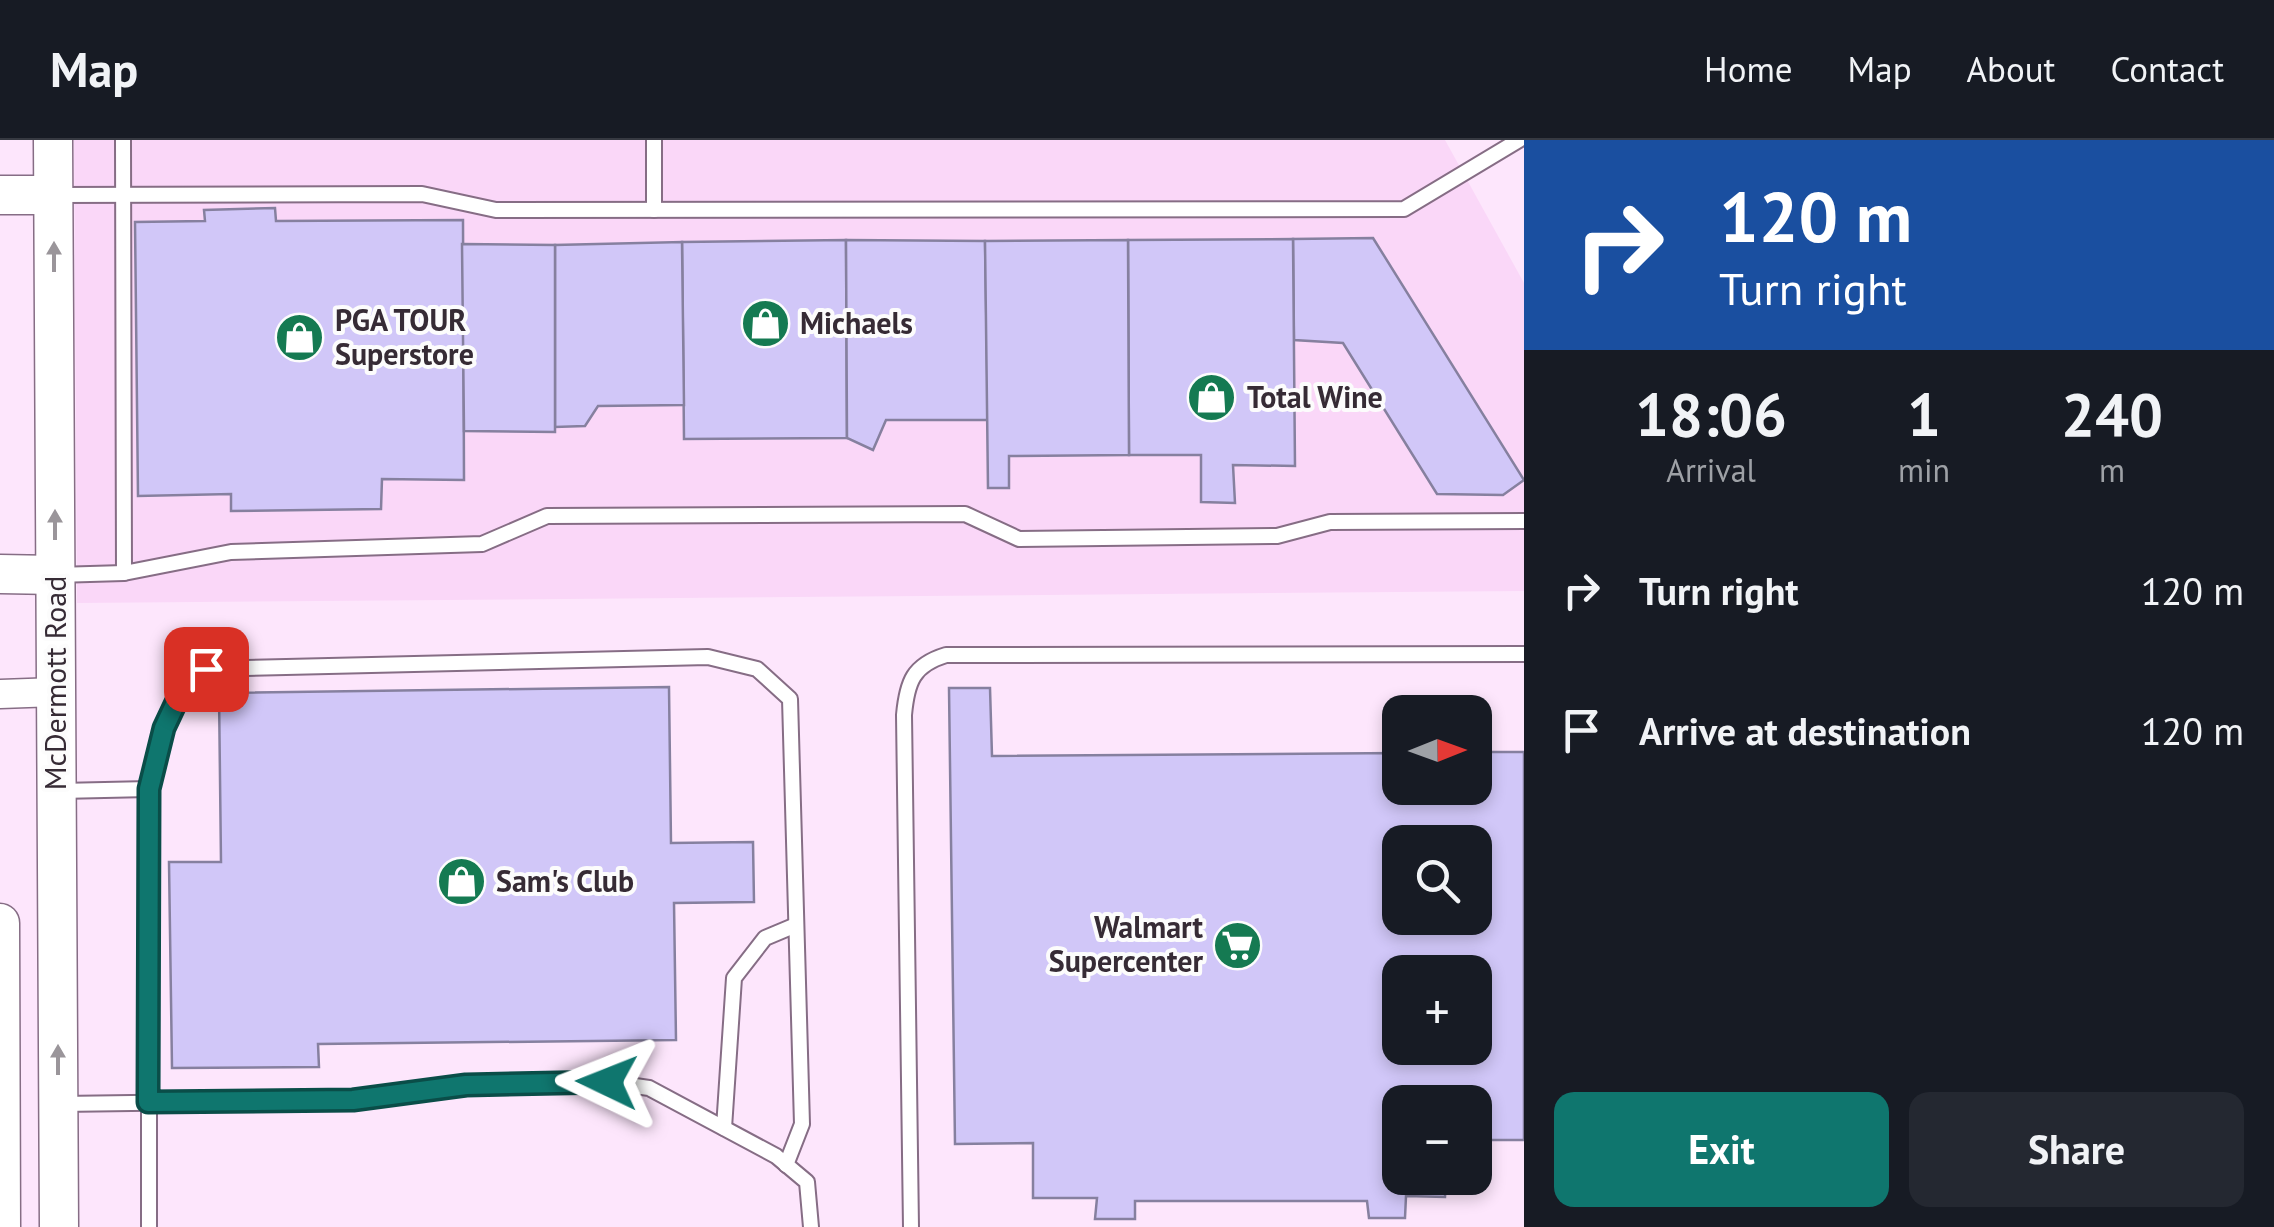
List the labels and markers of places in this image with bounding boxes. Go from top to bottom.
shop icon: Michaels [739,298,791,350]
place label: PGA TOUR Superstore [335,300,474,373]
place label: Michaels [800,303,913,342]
shop icon: PGA TOUR Superstore [274,312,326,364]
shop icon: Total Wine [1186,372,1238,424]
place label: Total Wine [1247,377,1383,416]
pin [164,627,249,712]
shop icon: Sam's Club [435,856,487,908]
place label: Sam's Club [496,861,634,900]
place label: Walmart Supercenter [1049,907,1204,980]
supermarket icon: Walmart Supercenter [1212,919,1264,971]

